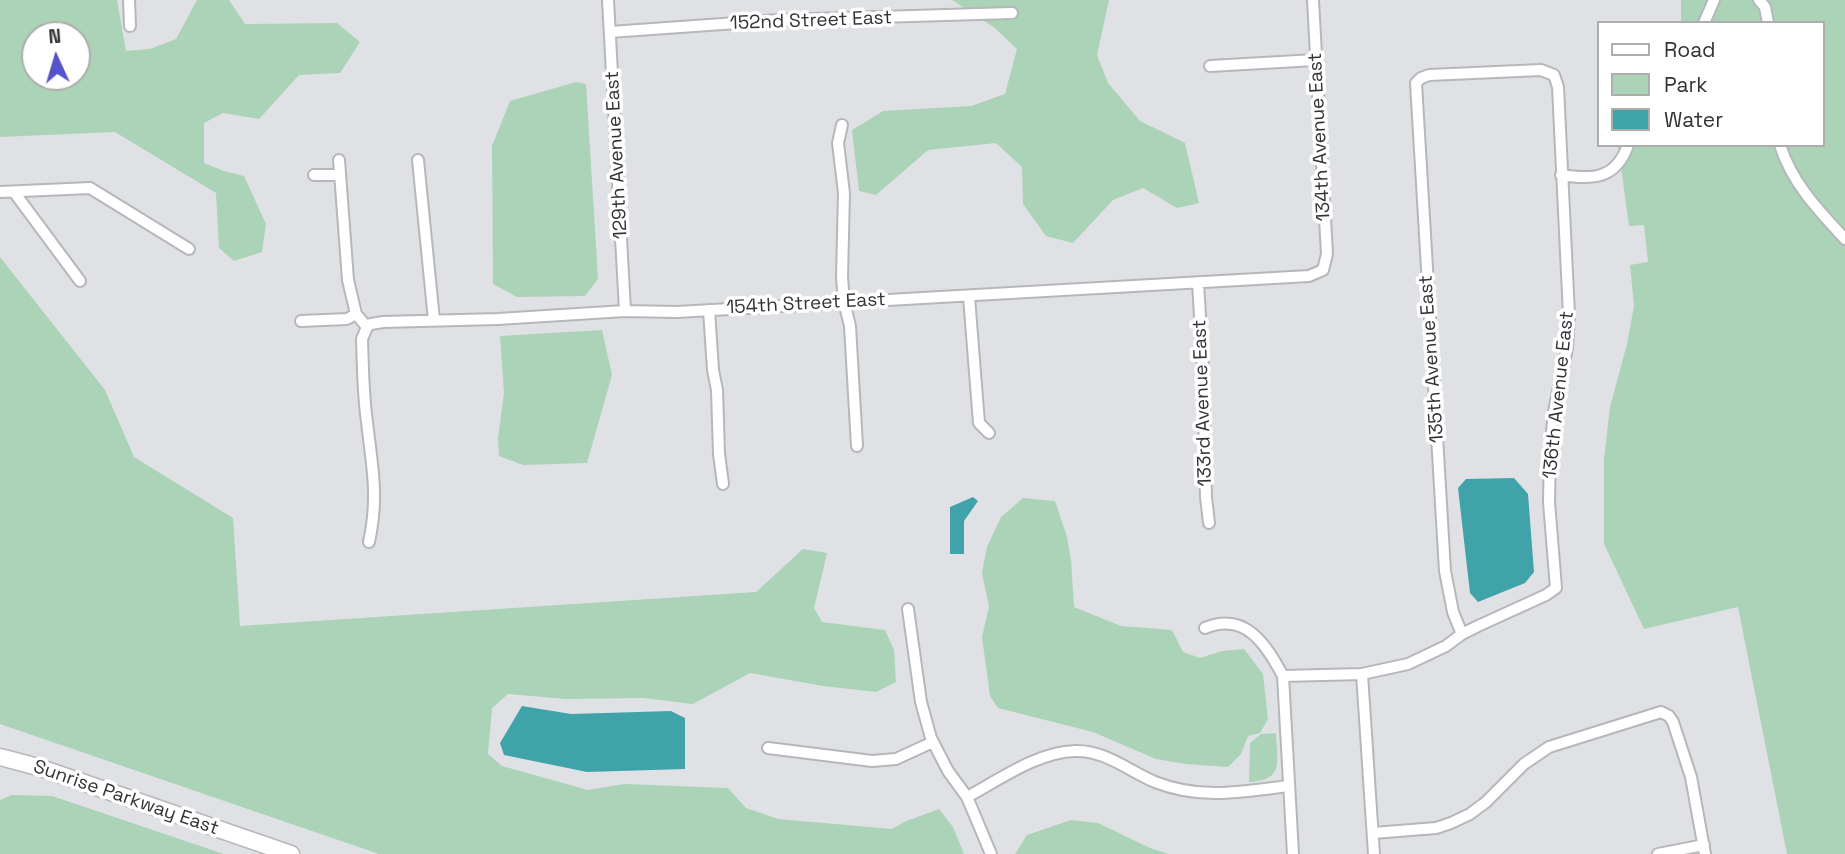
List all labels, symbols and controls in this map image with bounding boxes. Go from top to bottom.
street label: 152nd Street East [729,7,893,35]
north arrow [21,21,91,91]
legend [1596,21,1824,147]
text: N [47,24,62,49]
text: Road [1664,36,1716,63]
street label: 134th Avenue East [1304,52,1336,222]
street label: 129th Avenue East [601,70,633,240]
text: Park [1664,71,1708,98]
text: Water [1664,106,1723,133]
street label: 135th Avenue East [1415,274,1449,444]
street label: 154th Street East [726,288,886,320]
street label: 136th Avenue East [1539,310,1579,480]
street label: 133rd Avenue East [1189,319,1217,487]
street label: Sunrise Parkway East [30,756,222,840]

